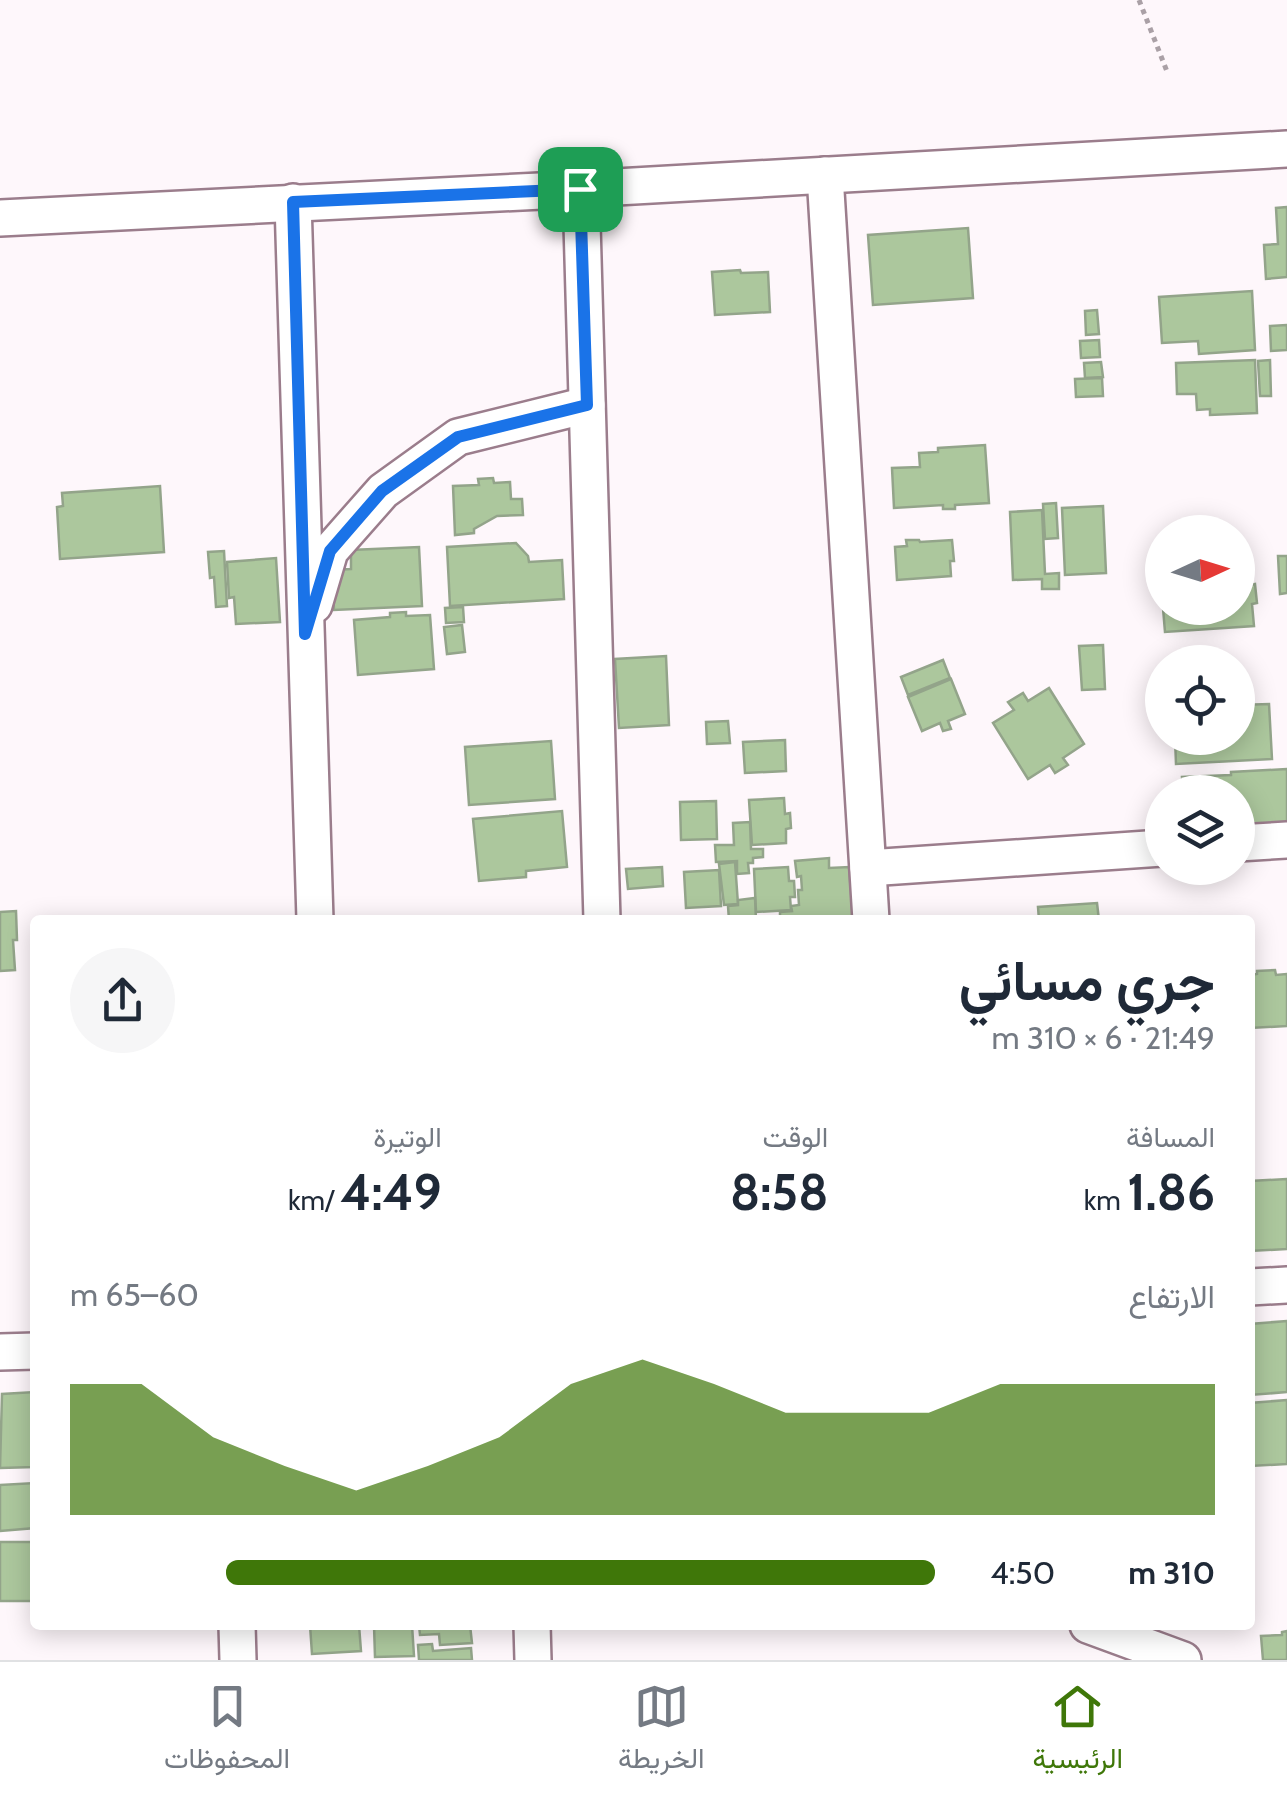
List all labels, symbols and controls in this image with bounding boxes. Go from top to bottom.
pin [538,147,623,232]
icon: arrive [553,162,608,217]
north arrow [1145,515,1255,625]
map controls [1145,515,1255,885]
button: locate [1145,645,1255,755]
button: layers [1145,775,1255,885]
text: جري مسائي [959,947,1215,1014]
button: share [70,948,175,1053]
text: 21:49 · 6 × 310 m [991,1018,1215,1057]
text: الوتيرة [373,1120,442,1154]
text: الوقت [763,1120,828,1154]
text: المسافة [1126,1120,1215,1154]
text: 4:49 [340,1162,442,1223]
text: 8:58 [730,1162,828,1223]
text: 1.86 [1127,1162,1215,1223]
text: /km [288,1183,340,1217]
text: km [1084,1183,1127,1217]
text: 60–65 m [70,1275,199,1314]
text: الارتفاع [1128,1277,1215,1316]
text: 4:50 [990,1553,1055,1592]
text: 310 m [1128,1553,1215,1592]
tab: المحفوظات [164,1679,290,1783]
tab: الخريطة [618,1679,705,1783]
tab: الرئيسية [1033,1679,1123,1783]

